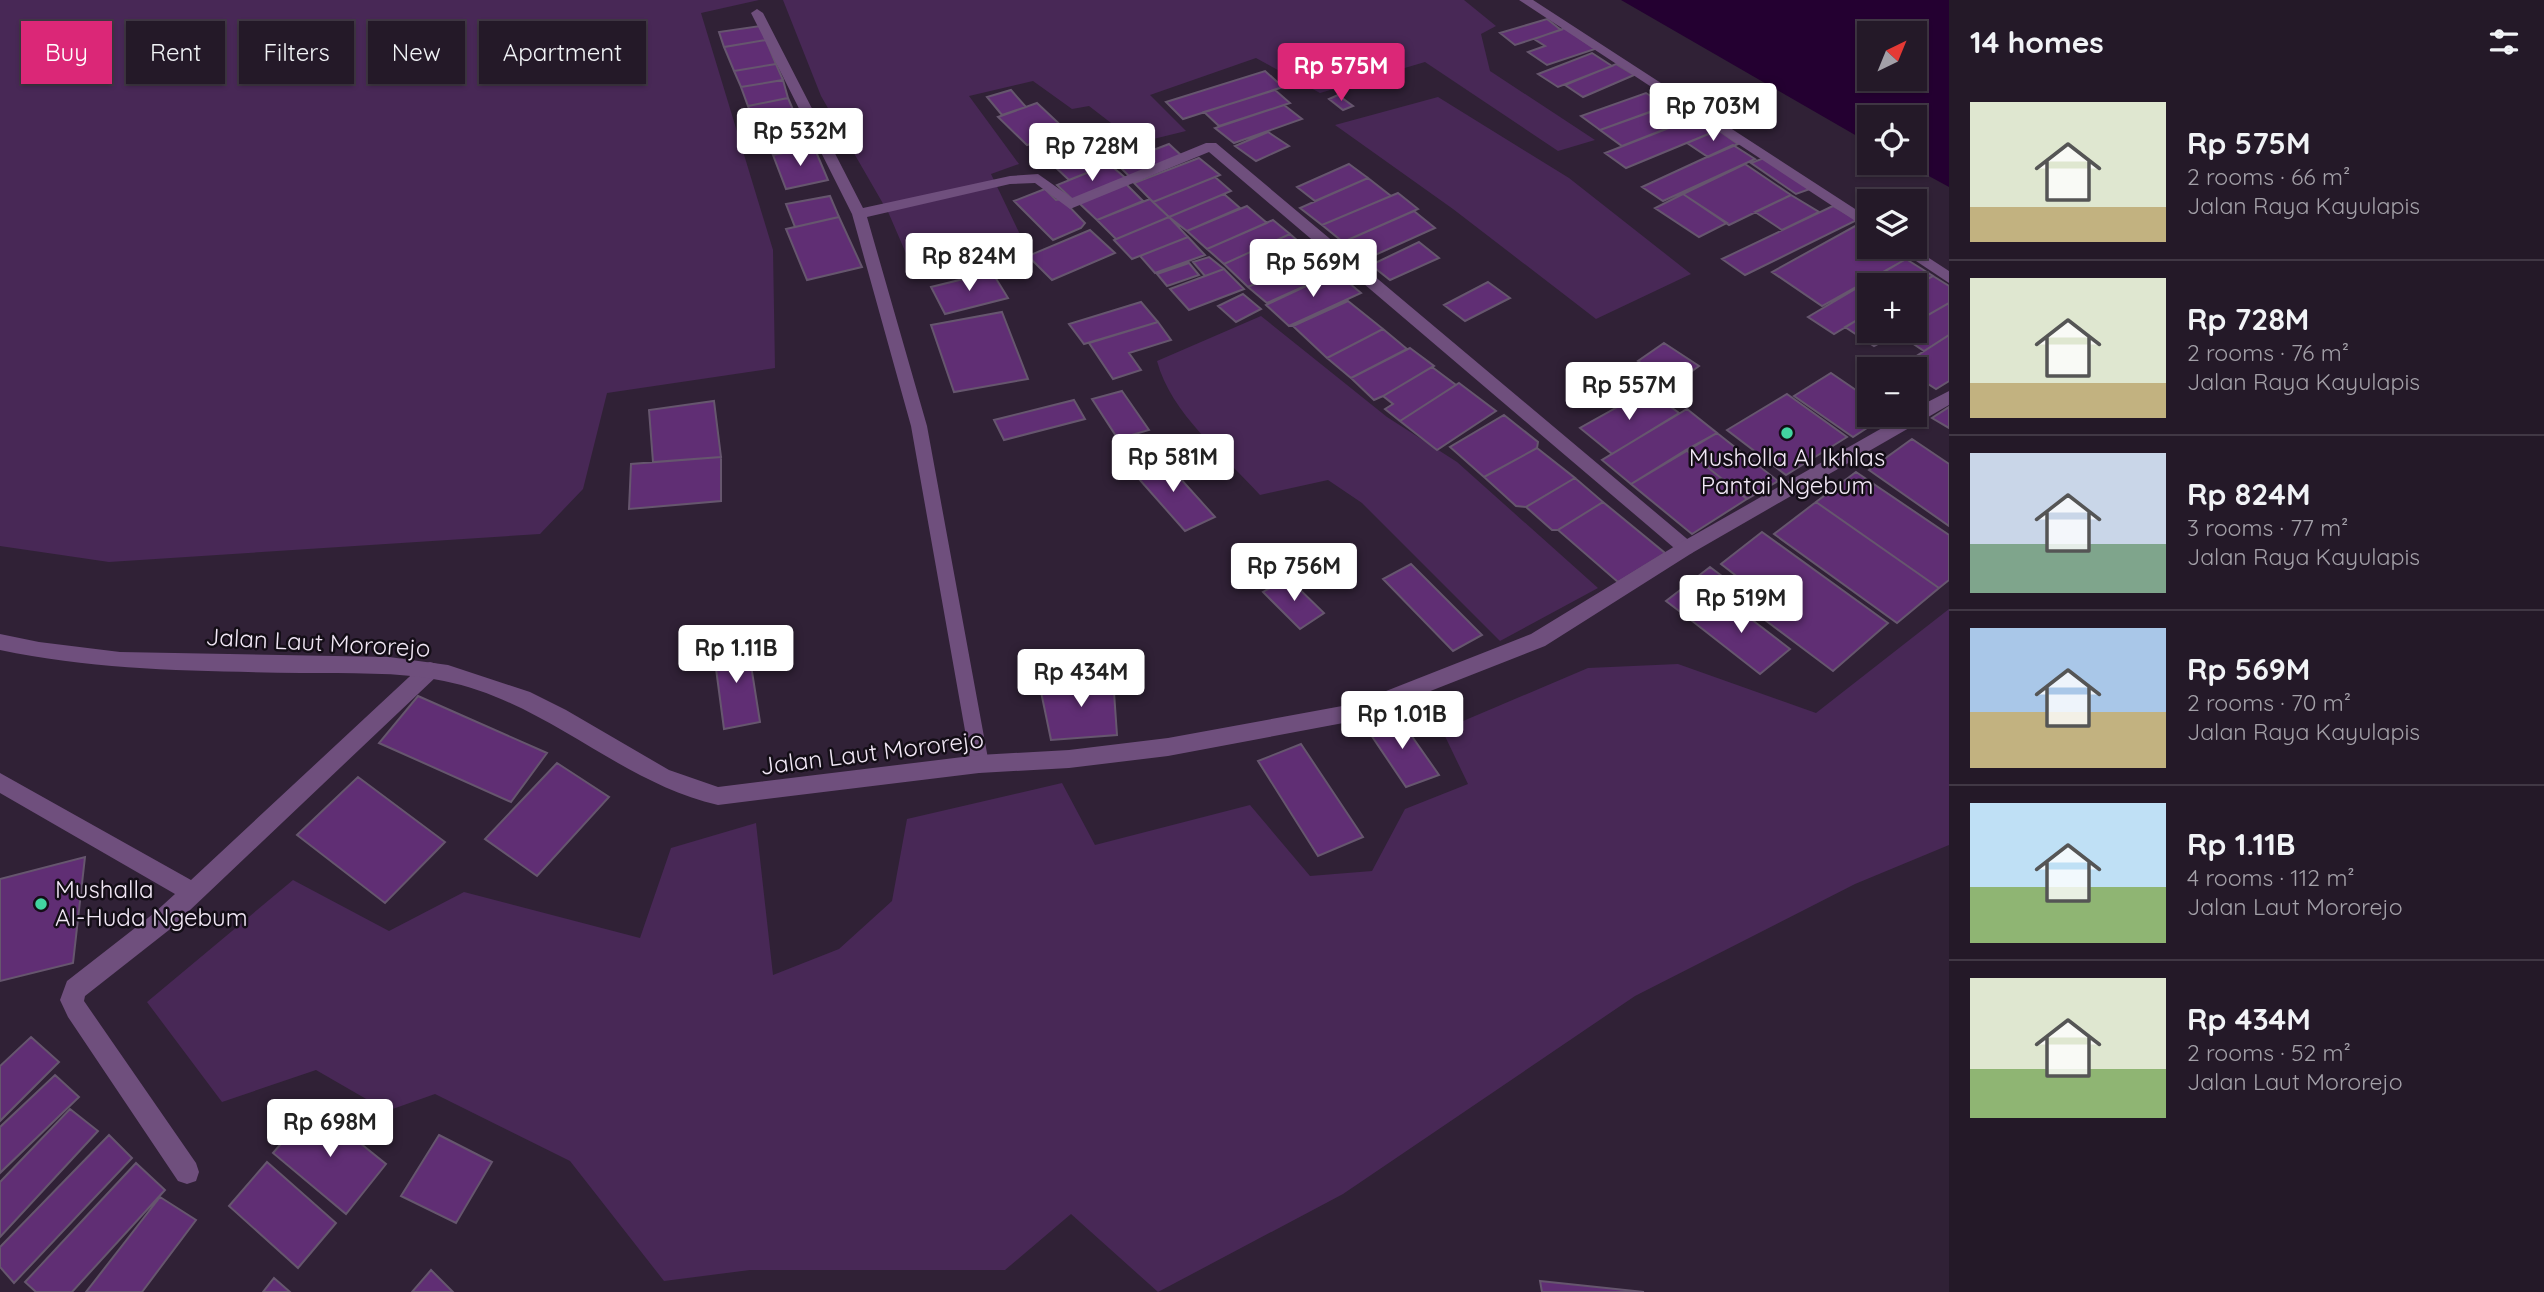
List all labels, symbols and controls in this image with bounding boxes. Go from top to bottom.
chip: Buy [21,21,112,84]
chip: Rent [126,21,225,84]
chip: Filters [239,21,354,84]
chip: New [368,21,465,84]
chip: Apartment [479,21,646,84]
north arrow [1857,21,1927,91]
map controls [1857,21,1927,427]
text: 14 homes [1970,23,2104,61]
icon: filters [2485,23,2523,61]
pin: Rp 575M [1276,43,1406,103]
text: Rp 575M [1294,51,1388,80]
pin: Rp 703M [1648,83,1778,143]
text: Rp 703M [1666,91,1760,120]
button: locate [1857,105,1927,175]
pin: Rp 532M [735,108,865,168]
text: Rp 532M [753,116,847,145]
pin: Rp 728M [1027,124,1157,183]
text: Rp 575M [2187,124,2310,162]
icon: home [2026,130,2110,214]
text: Rp 728M [1045,131,1139,160]
text: 2 rooms · 66 m² [2187,162,2350,191]
button: layers [1857,189,1927,259]
text: Jalan Raya Kayulapis [2187,191,2420,220]
pin: Rp 824M [904,233,1034,293]
pin: Rp 569M [1248,240,1378,299]
text: Rp 824M [922,241,1016,270]
text: Rp 569M [1266,247,1360,276]
button: + [1857,273,1927,343]
text: Rp 728M [2187,300,2309,338]
icon: home [2026,306,2110,390]
text: 2 rooms · 76 m² [2187,338,2349,367]
button: − [1857,357,1927,427]
pin: Rp 557M [1564,362,1694,422]
text: Jalan Raya Kayulapis [2187,367,2420,396]
text: Rp 557M [1582,370,1676,399]
marker: Musholla Al Ikhlas Pantai Ngebum [1779,425,1795,441]
pin: Rp 581M [1108,434,1238,494]
text: Rp 581M [1128,442,1218,471]
place label: Musholla Al Ikhlas Pantai Ngebum [1689,442,1885,500]
text: Rp 824M [2187,475,2311,513]
icon: home [2026,481,2110,565]
text: 3 rooms · 77 m² [2187,513,2348,542]
text: Jalan Raya Kayulapis [2187,542,2420,571]
pin: Rp 756M [1229,544,1359,603]
text: Rp 756M [1247,551,1341,580]
pin: Rp 519M [1676,576,1806,635]
text: Rp 519M [1696,583,1786,612]
street label: Jalan Laut Mororejo [205,621,431,663]
pin: Rp 1.11B [664,626,808,685]
text: Rp 1.11B [694,633,778,662]
pin: Rp 434M [1016,650,1146,709]
text: Rp 569M [2187,650,2310,688]
icon: home [2026,656,2110,740]
text: Rp 434M [1034,657,1128,686]
text: 2 rooms · 70 m² [2187,688,2351,717]
pin: Rp 1.01B [1330,692,1474,751]
text: Rp 1.01B [1357,699,1447,728]
text: Jalan Raya Kayulapis [2187,717,2420,746]
street label: Jalan Laut Mororejo [758,723,985,781]
text: Rp 1.11B [2187,825,2295,863]
icon: home [2026,831,2110,915]
text: 4 rooms · 112 m² [2187,863,2355,892]
place label: Mushalla Al-Huda Ngebum [55,874,248,932]
text: Jalan Laut Mororejo [2187,892,2403,921]
marker: Mushalla Al-Huda Ngebum [33,896,49,912]
text: Rp 434M [2187,1000,2311,1038]
icon: home [2026,1006,2110,1090]
text: 2 rooms · 52 m² [2187,1038,2351,1067]
text: Jalan Laut Mororejo [2187,1067,2403,1096]
pin: Rp 698M [265,1100,395,1159]
text: Rp 698M [283,1107,377,1136]

